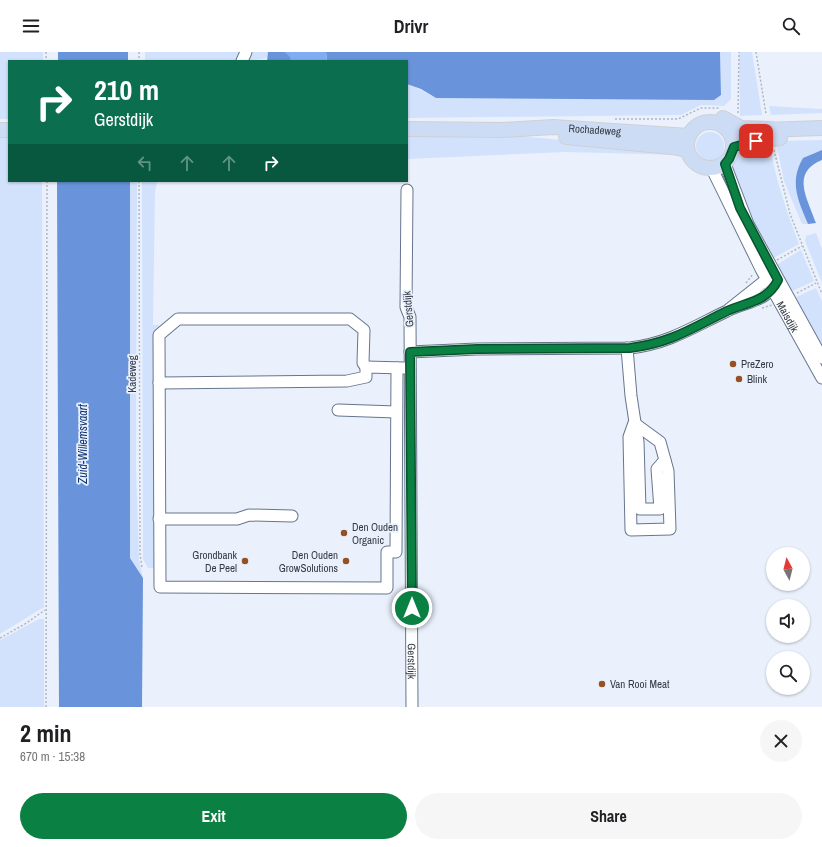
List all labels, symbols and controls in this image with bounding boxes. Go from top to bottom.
text: Drivr [394,14,428,39]
icon: menu [20,15,42,37]
icon: search [780,15,802,37]
text: 210 m [94,71,159,109]
icon: right [28,76,80,128]
text: Gerstdijk [94,107,153,132]
street label: Rochadeweg [568,121,622,138]
pin [739,124,773,158]
icon: arrive [745,130,767,152]
icon: left [134,152,156,174]
icon: ahead [176,152,198,174]
icon: ahead [218,152,240,174]
icon: right [260,152,282,174]
street label: Gerstdijk [399,290,417,328]
street label: Maisdijk [773,299,802,335]
street label: Kadeweg [125,355,139,393]
place label: PreZero [741,357,774,371]
marker: PreZero [728,359,738,369]
place label: Blink [747,372,768,386]
marker: Blink [734,374,744,384]
water label: Zuid-Willemsvaart [75,404,91,485]
place label: Den Ouden Organic [352,520,398,547]
marker: Den Ouden Organic [339,528,349,538]
north arrow [766,547,810,591]
map controls [766,547,810,695]
place label: Grondbank De Peel [192,548,237,575]
place label: Den Ouden GrowSolutions [279,548,338,575]
marker: Grondbank De Peel [240,556,250,566]
marker: Den Ouden GrowSolutions [341,556,351,566]
position arrow [391,587,433,629]
button: sound [766,599,810,643]
street label: Gerstdijk [405,643,419,680]
button: search [766,651,810,695]
place label: Van Rooi Meat [610,677,670,691]
marker: Van Rooi Meat [597,679,607,689]
text: 2 min [20,717,71,749]
button: close [760,720,802,762]
text: 670 m · 15:38 [20,748,85,765]
button: Exit [20,793,407,839]
button: Share [415,793,802,839]

